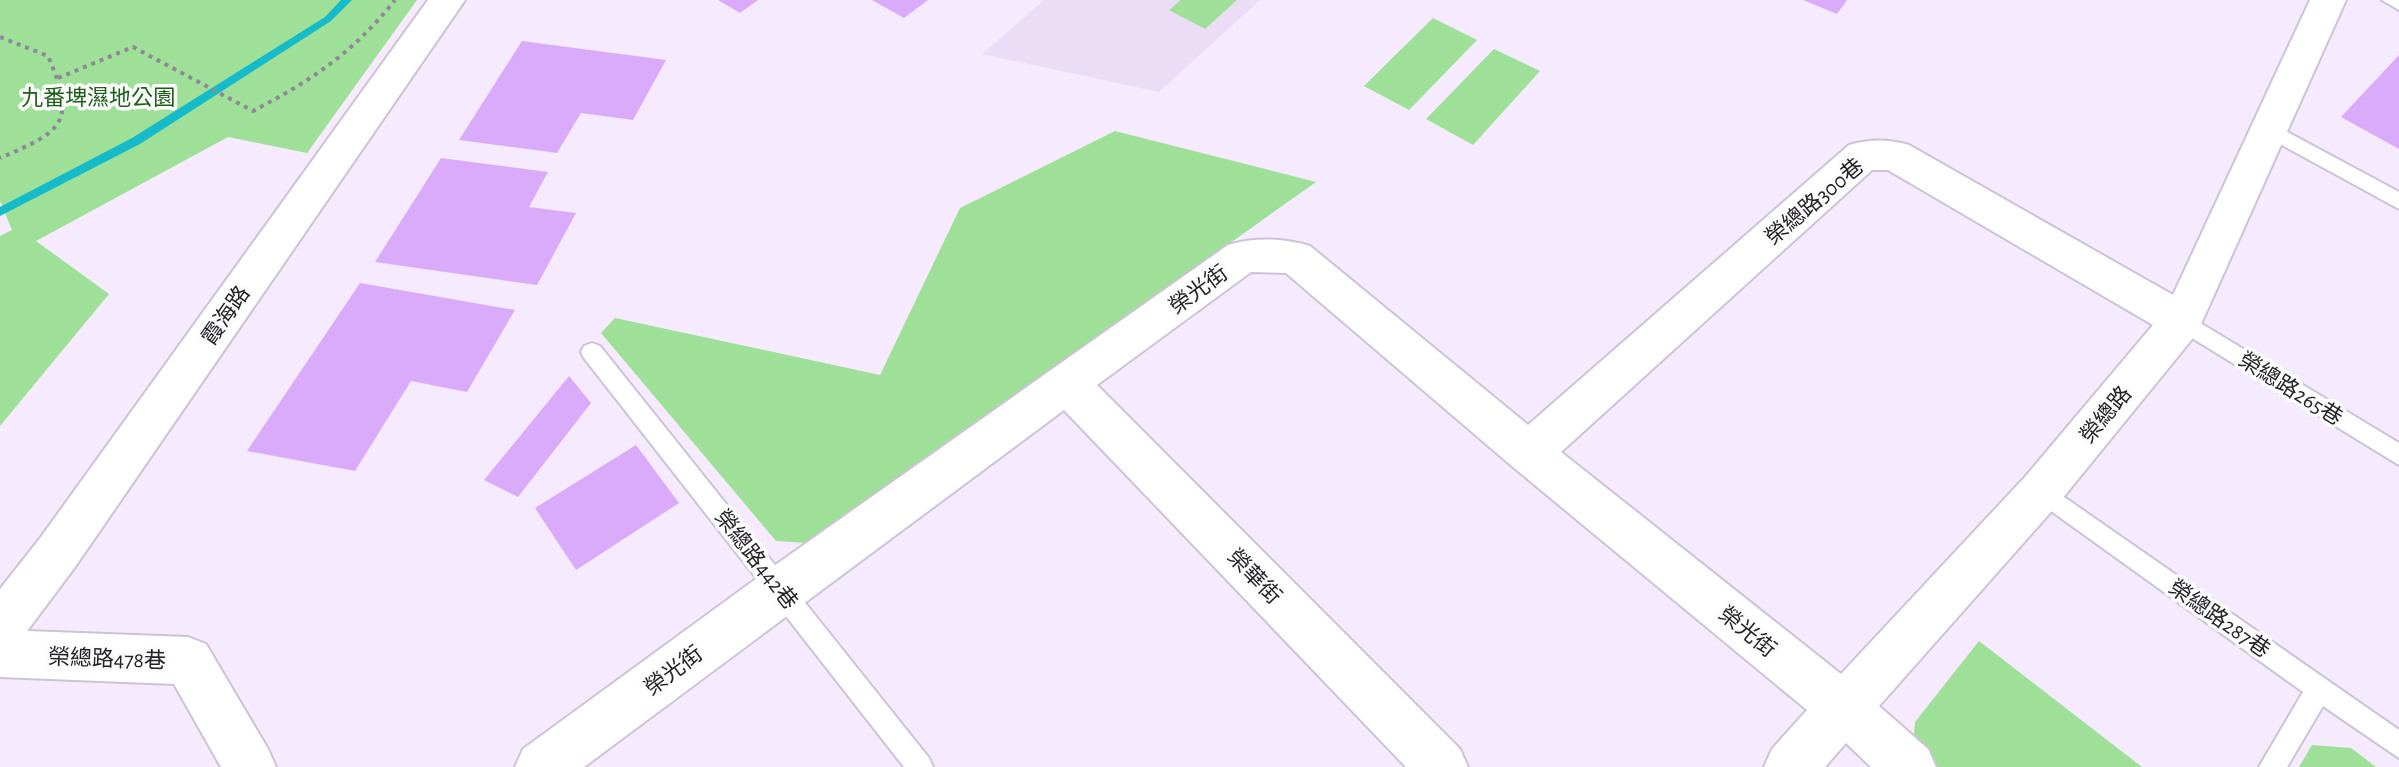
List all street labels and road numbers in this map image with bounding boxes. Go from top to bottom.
street label: 榮總路300巷 [1761,154,1868,249]
street label: 榮光街 [1165,261,1232,318]
street label: 霞海路 [197,282,254,349]
street label: 榮總路265巷 [2235,348,2347,429]
street label: 榮總路 [2075,382,2135,447]
street label: 榮總路442巷 [711,505,802,613]
street label: 榮華街 [1223,545,1286,608]
street label: 榮總路287巷 [2165,575,2274,662]
street label: 榮光街 [1715,602,1781,661]
street label: 榮光街 [640,641,707,699]
street label: 榮總路478巷 [48,645,166,672]

